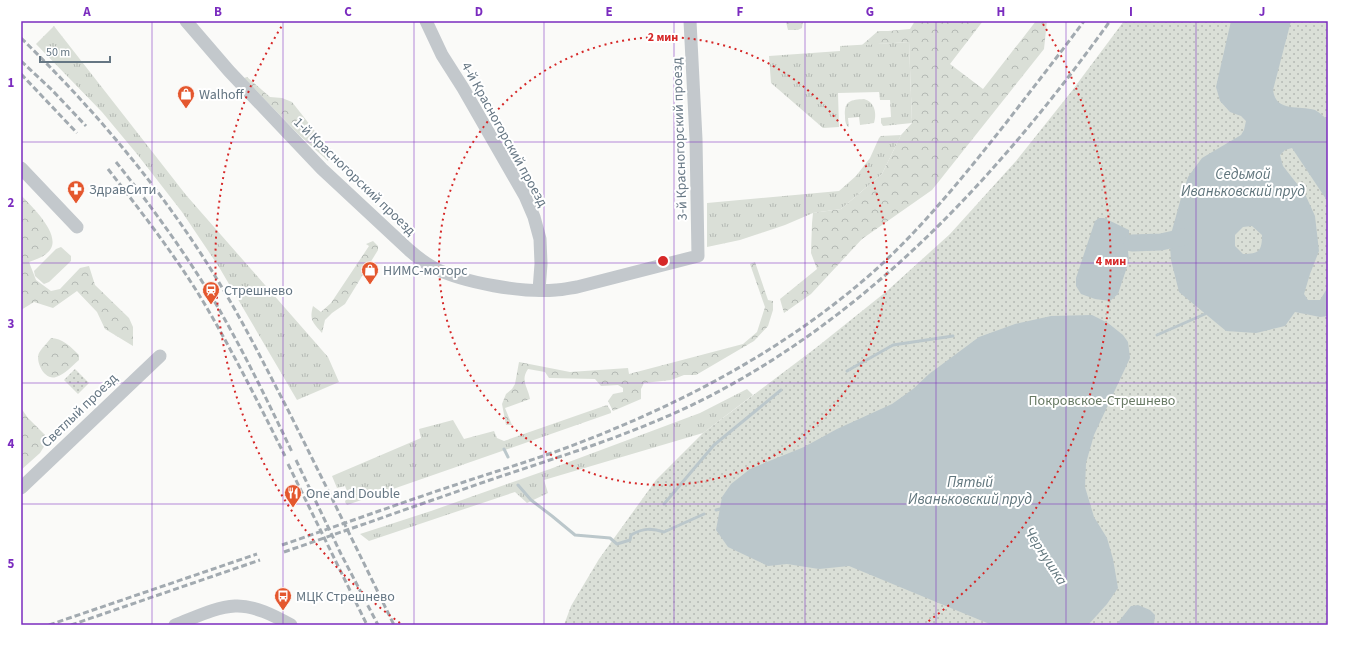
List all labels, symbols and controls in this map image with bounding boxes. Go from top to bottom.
text: A [82,3,91,21]
text: B [214,3,222,21]
text: C [344,3,352,21]
text: D [475,3,483,21]
text: E [605,3,613,21]
text: F [737,3,744,21]
text: G [866,3,874,21]
text: H [997,3,1005,21]
text: I [1129,3,1133,21]
text: J [1259,3,1265,21]
text: 2 мин [648,29,678,46]
scale bar [40,38,110,64]
text: 50 m [46,44,70,61]
street label: 3-й Красногорский проезд [667,57,693,221]
street label: 4-й Красногорский проезд [456,58,553,211]
text: 1 [8,74,15,92]
shop icon: Walhoff [176,84,196,109]
place label: Walhoff [199,85,245,105]
street label: 1-й Красногорский проезд [289,113,420,241]
water label: Седьмой Иваньковский пруд [1181,164,1305,202]
pharmacy icon: ЗдравСити [66,179,86,204]
place label: ЗдравСити [89,180,156,200]
text: 2 [8,194,15,212]
text: 4 мин [1096,253,1126,270]
centre of rings [656,254,670,268]
shop icon: НИМС-моторс [360,260,380,285]
place label: НИМС-моторс [383,261,468,281]
station icon: Стрешнево [201,280,221,305]
place label: Стрешнево [224,281,293,301]
text: 3 [8,315,15,333]
street label: Светлый проезд [37,369,123,452]
park label: Покровское-Стрешнево [1029,391,1175,411]
text: 4 [8,435,15,453]
water label: Пятый Иваньковский пруд [908,472,1032,510]
restaurant icon: One and Double [283,483,303,508]
place label: One and Double [306,484,400,504]
water label: Чернушка [1019,523,1072,589]
text: 5 [8,555,15,573]
bus stop icon: МЦК Стрешнево [273,586,293,611]
place label: МЦК Стрешнево [296,587,395,607]

